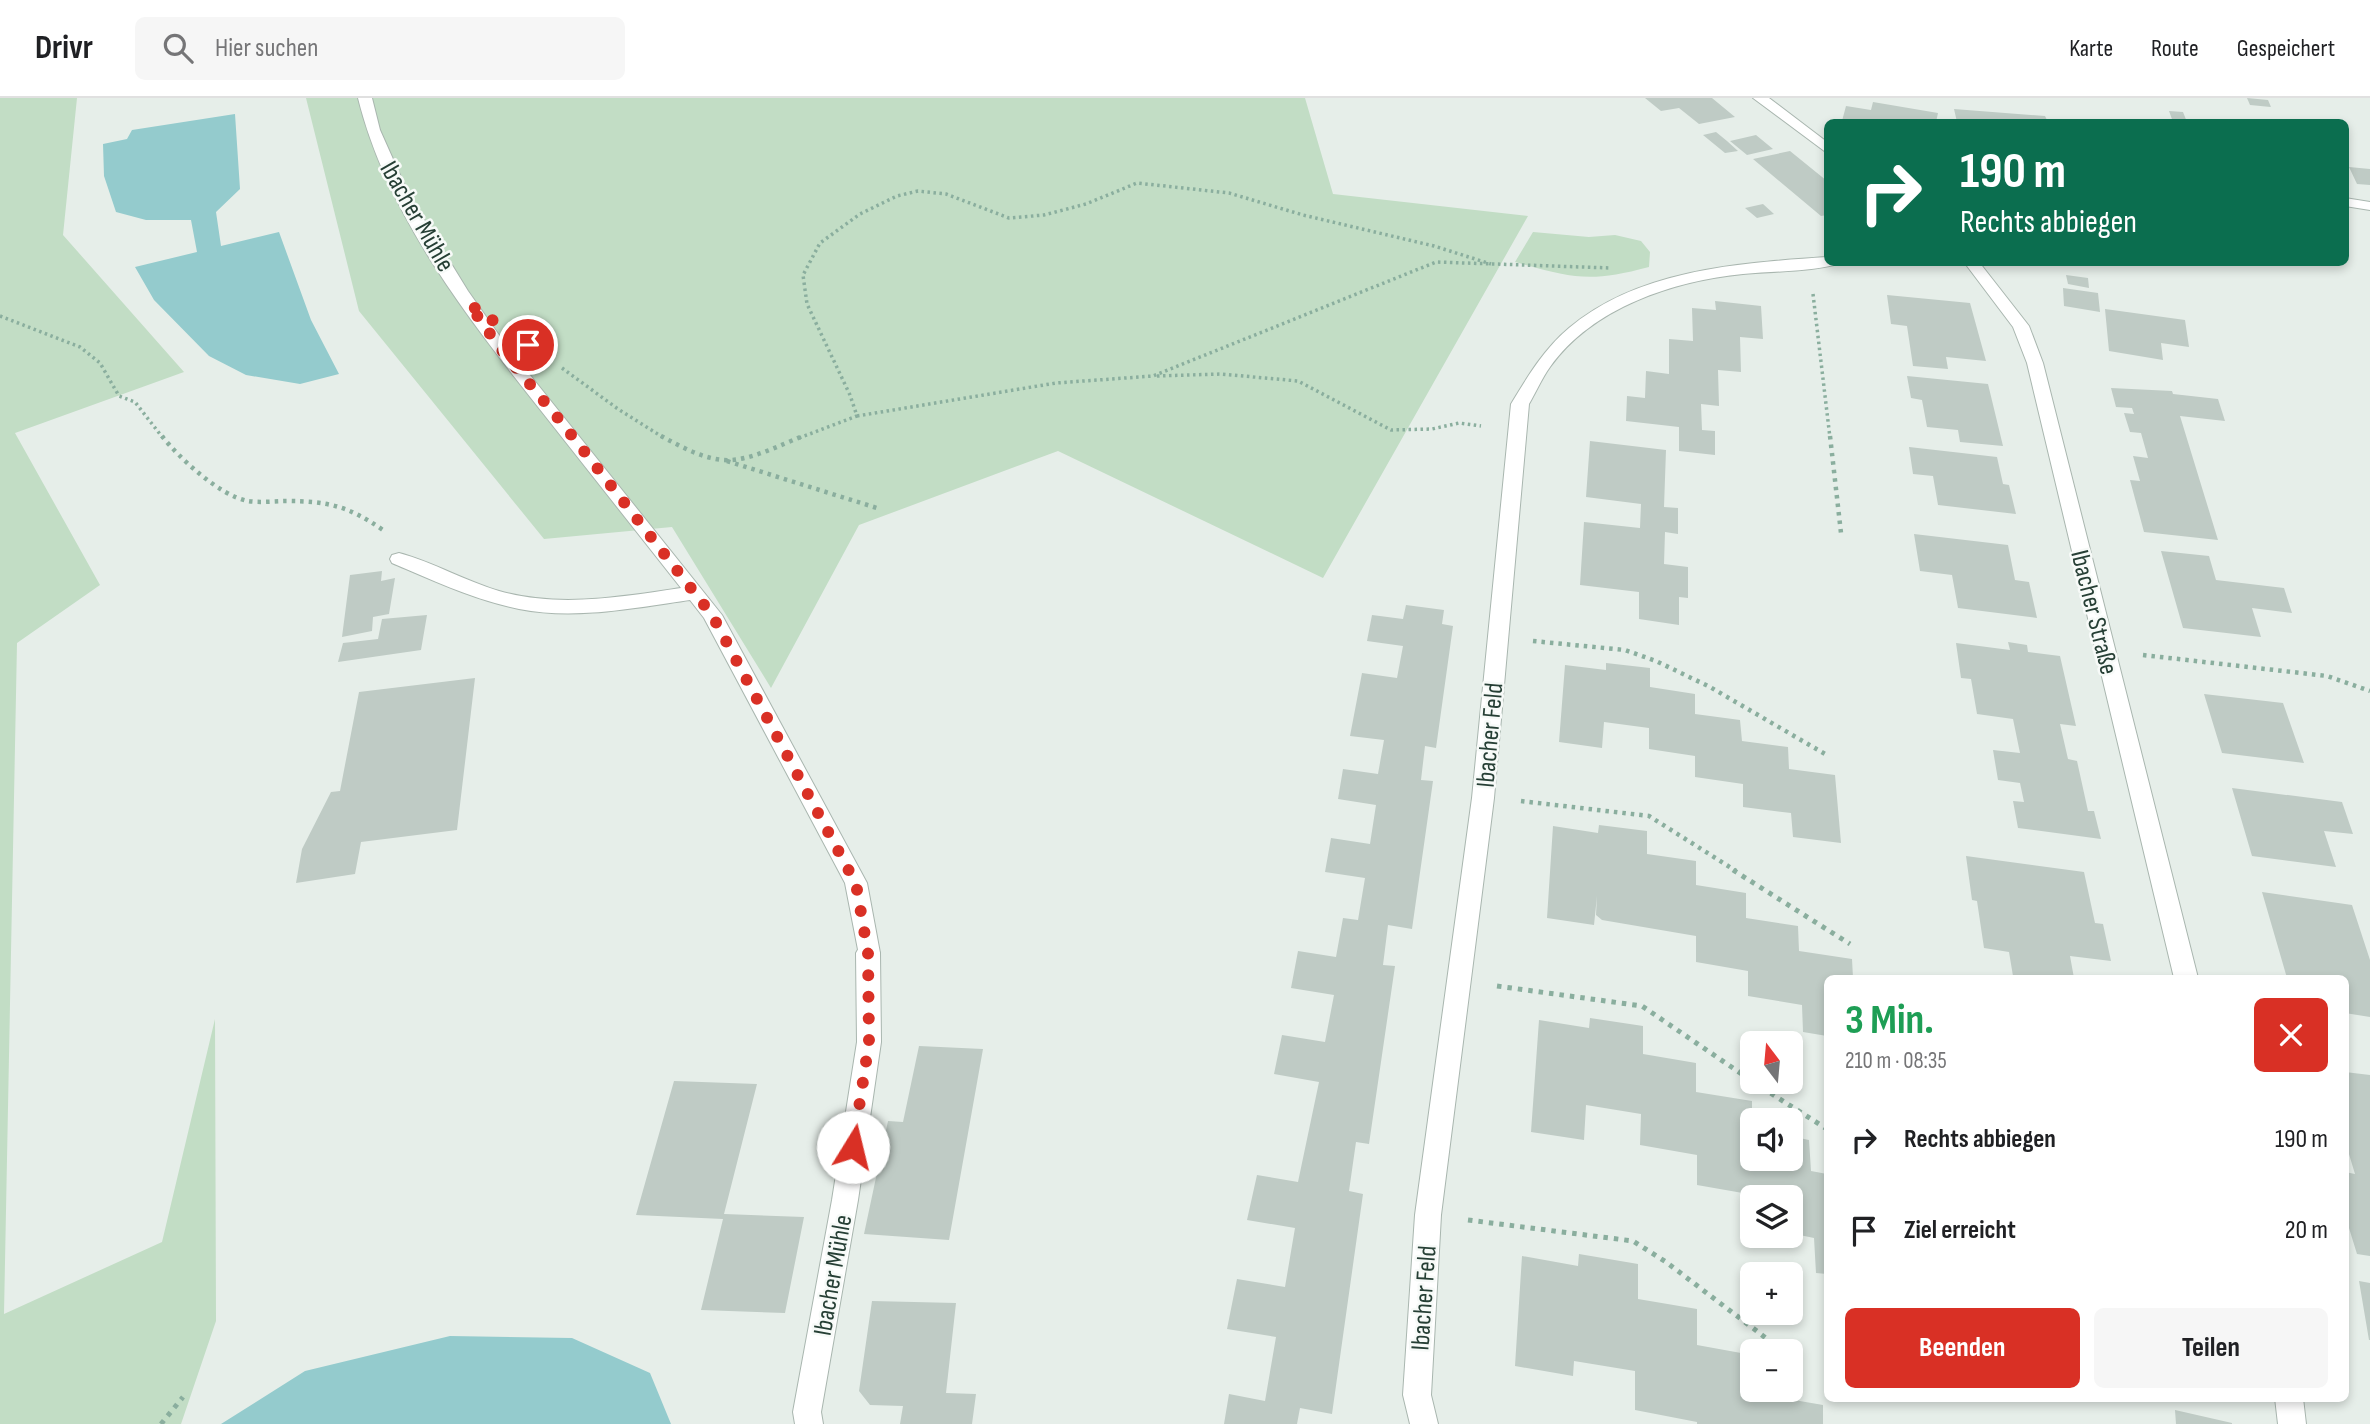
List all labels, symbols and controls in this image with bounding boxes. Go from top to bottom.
search box [135,17,625,80]
text: Drivr [35,28,93,68]
icon: search [159,29,197,67]
text: Hier suchen [215,33,318,64]
text: Karte [2069,34,2113,63]
text: Route [2151,34,2199,63]
text: Gespeichert [2237,34,2335,63]
text: 190 m [1960,143,2066,202]
icon: right [1845,147,1936,238]
street label: Ibacher Mühle [373,156,461,277]
text: Rechts abbiegen [1960,203,2137,242]
pin [498,315,558,375]
icon: arrive [509,326,547,364]
street label: Ibacher Straße [2063,547,2124,678]
street label: Ibacher Feld [1470,681,1511,789]
text: 3 Min. [1845,995,1934,1046]
button: close [2254,998,2328,1072]
north arrow [1740,1031,1802,1094]
map controls [1740,1031,1803,1402]
text: 210 m · 08:35 [1845,1047,1947,1075]
button: sound [1740,1108,1803,1171]
position arrow [816,1110,890,1184]
icon: right [1845,1121,1883,1159]
text: Rechts abbiegen [1904,1124,2056,1155]
text: 190 m [2275,1124,2328,1155]
button: layers [1740,1185,1803,1248]
street label: Ibacher Mühle [808,1212,859,1338]
icon: arrive [1845,1212,1883,1250]
text: Ziel erreicht [1904,1215,2016,1246]
text: 20 m [2285,1215,2328,1246]
street label: Ibacher Feld [1405,1245,1444,1352]
button: + [1740,1262,1803,1325]
button: Beenden [1845,1308,2080,1388]
button: Teilen [2094,1308,2328,1388]
button: − [1740,1339,1803,1402]

